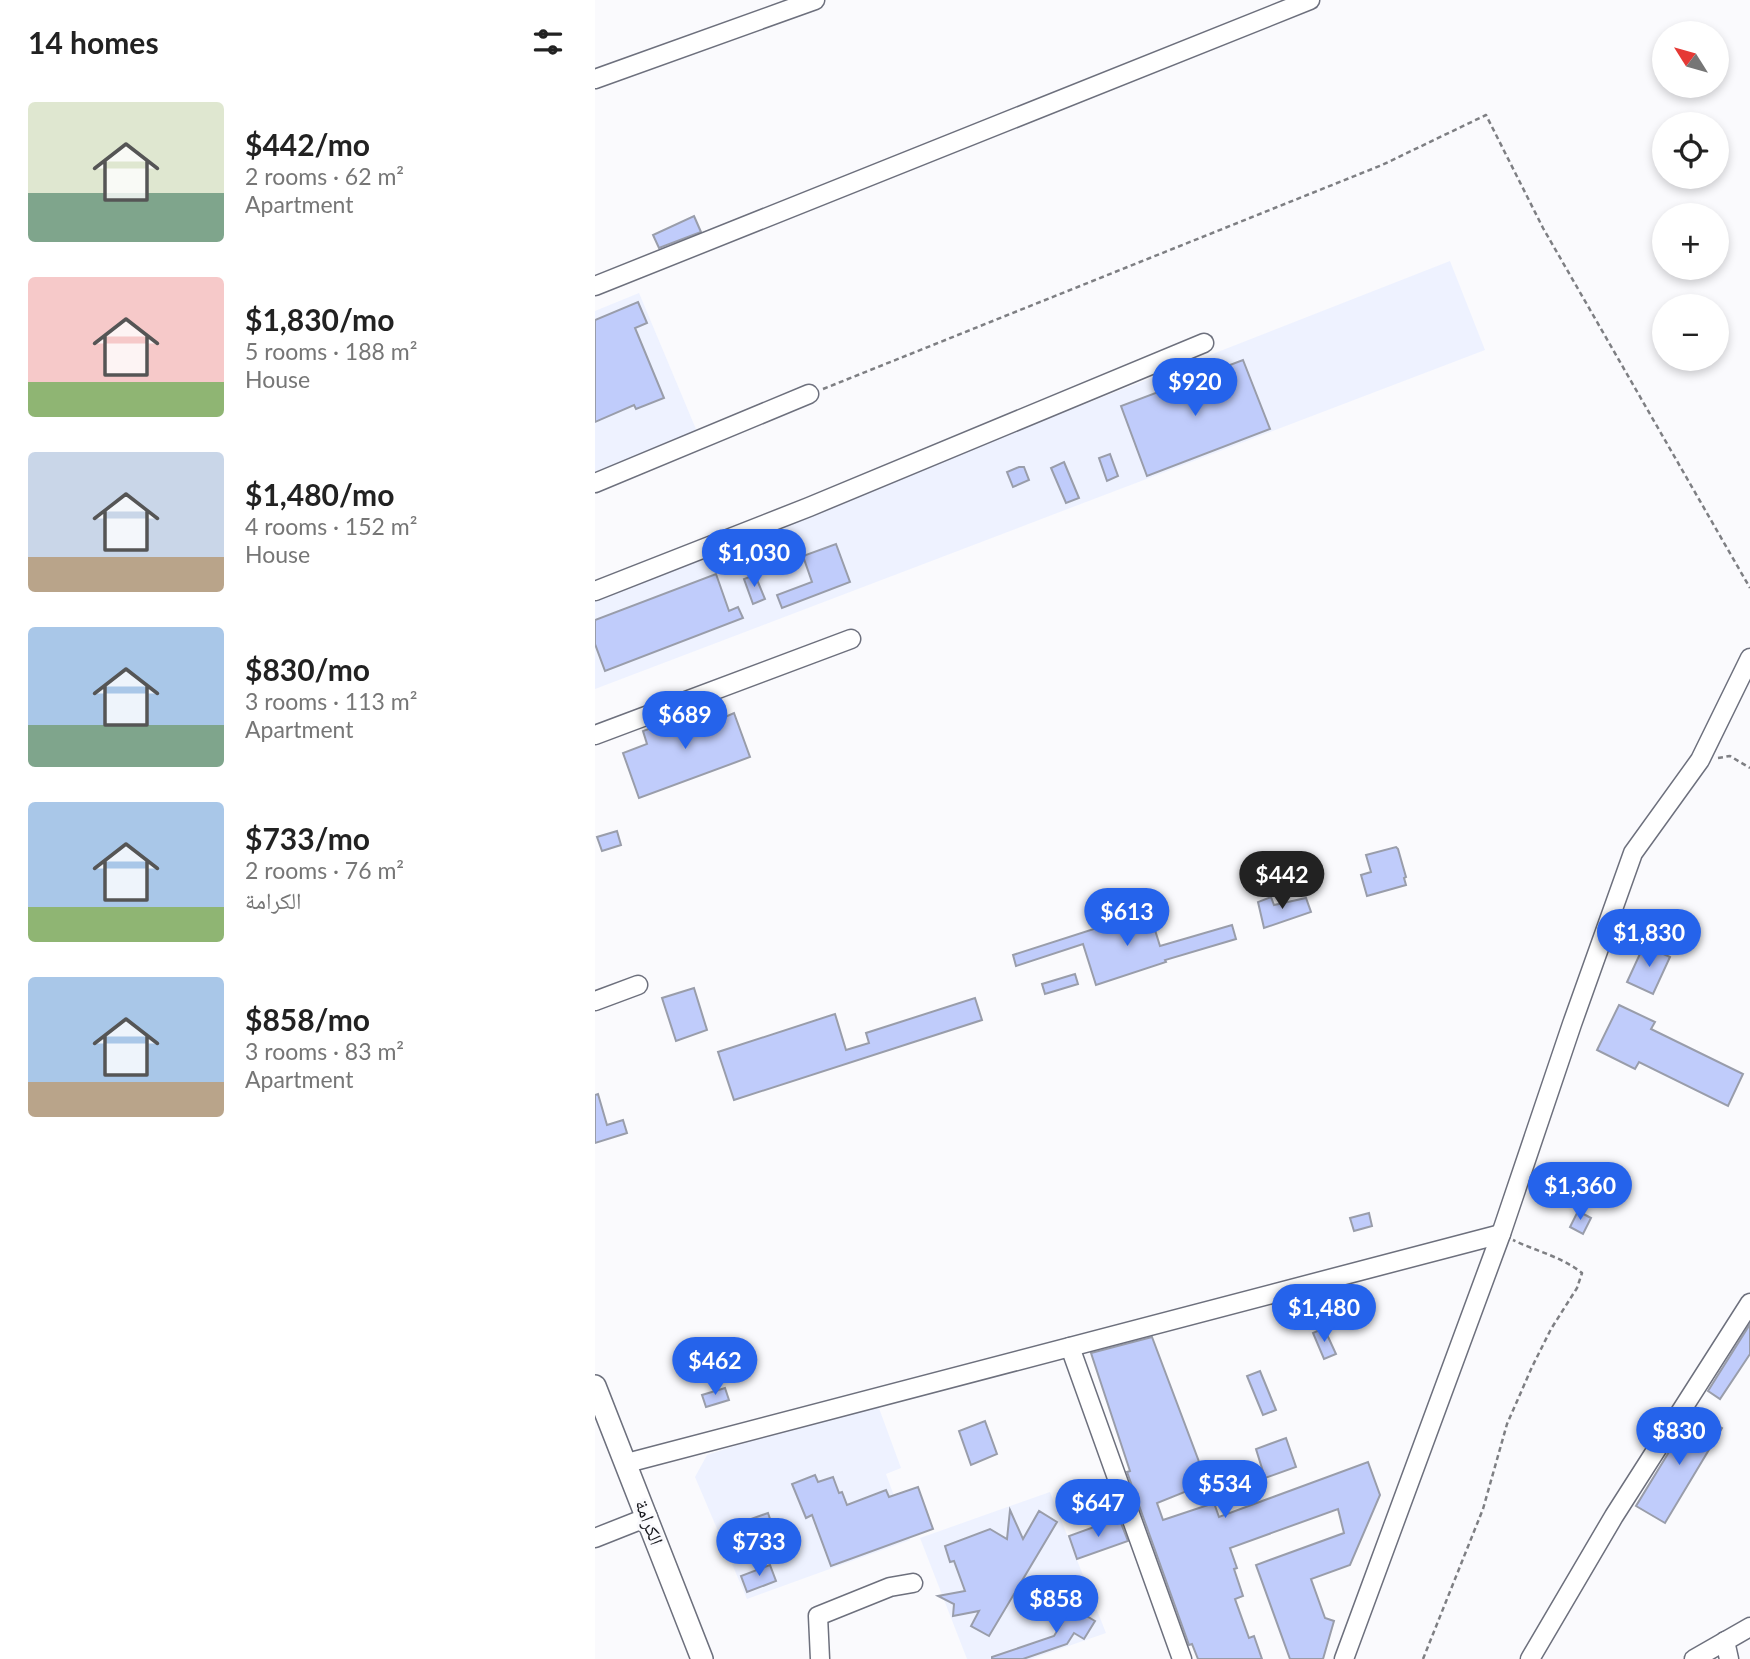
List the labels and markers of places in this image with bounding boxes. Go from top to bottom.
pin: $920 [1154,358,1236,418]
pin: $1,030 [697,530,811,589]
pin: $689 [644,692,726,751]
pin: $442 [1241,852,1323,911]
pin: $613 [1086,888,1168,948]
pin: $1,830 [1592,909,1706,969]
pin: $1,360 [1523,1162,1637,1222]
pin: $1,480 [1267,1284,1381,1344]
pin: $462 [674,1338,756,1397]
pin: $830 [1638,1408,1720,1467]
pin: $534 [1184,1460,1266,1520]
pin: $647 [1057,1480,1139,1539]
pin: $733 [718,1518,800,1578]
pin: $858 [1015,1576,1097,1635]

